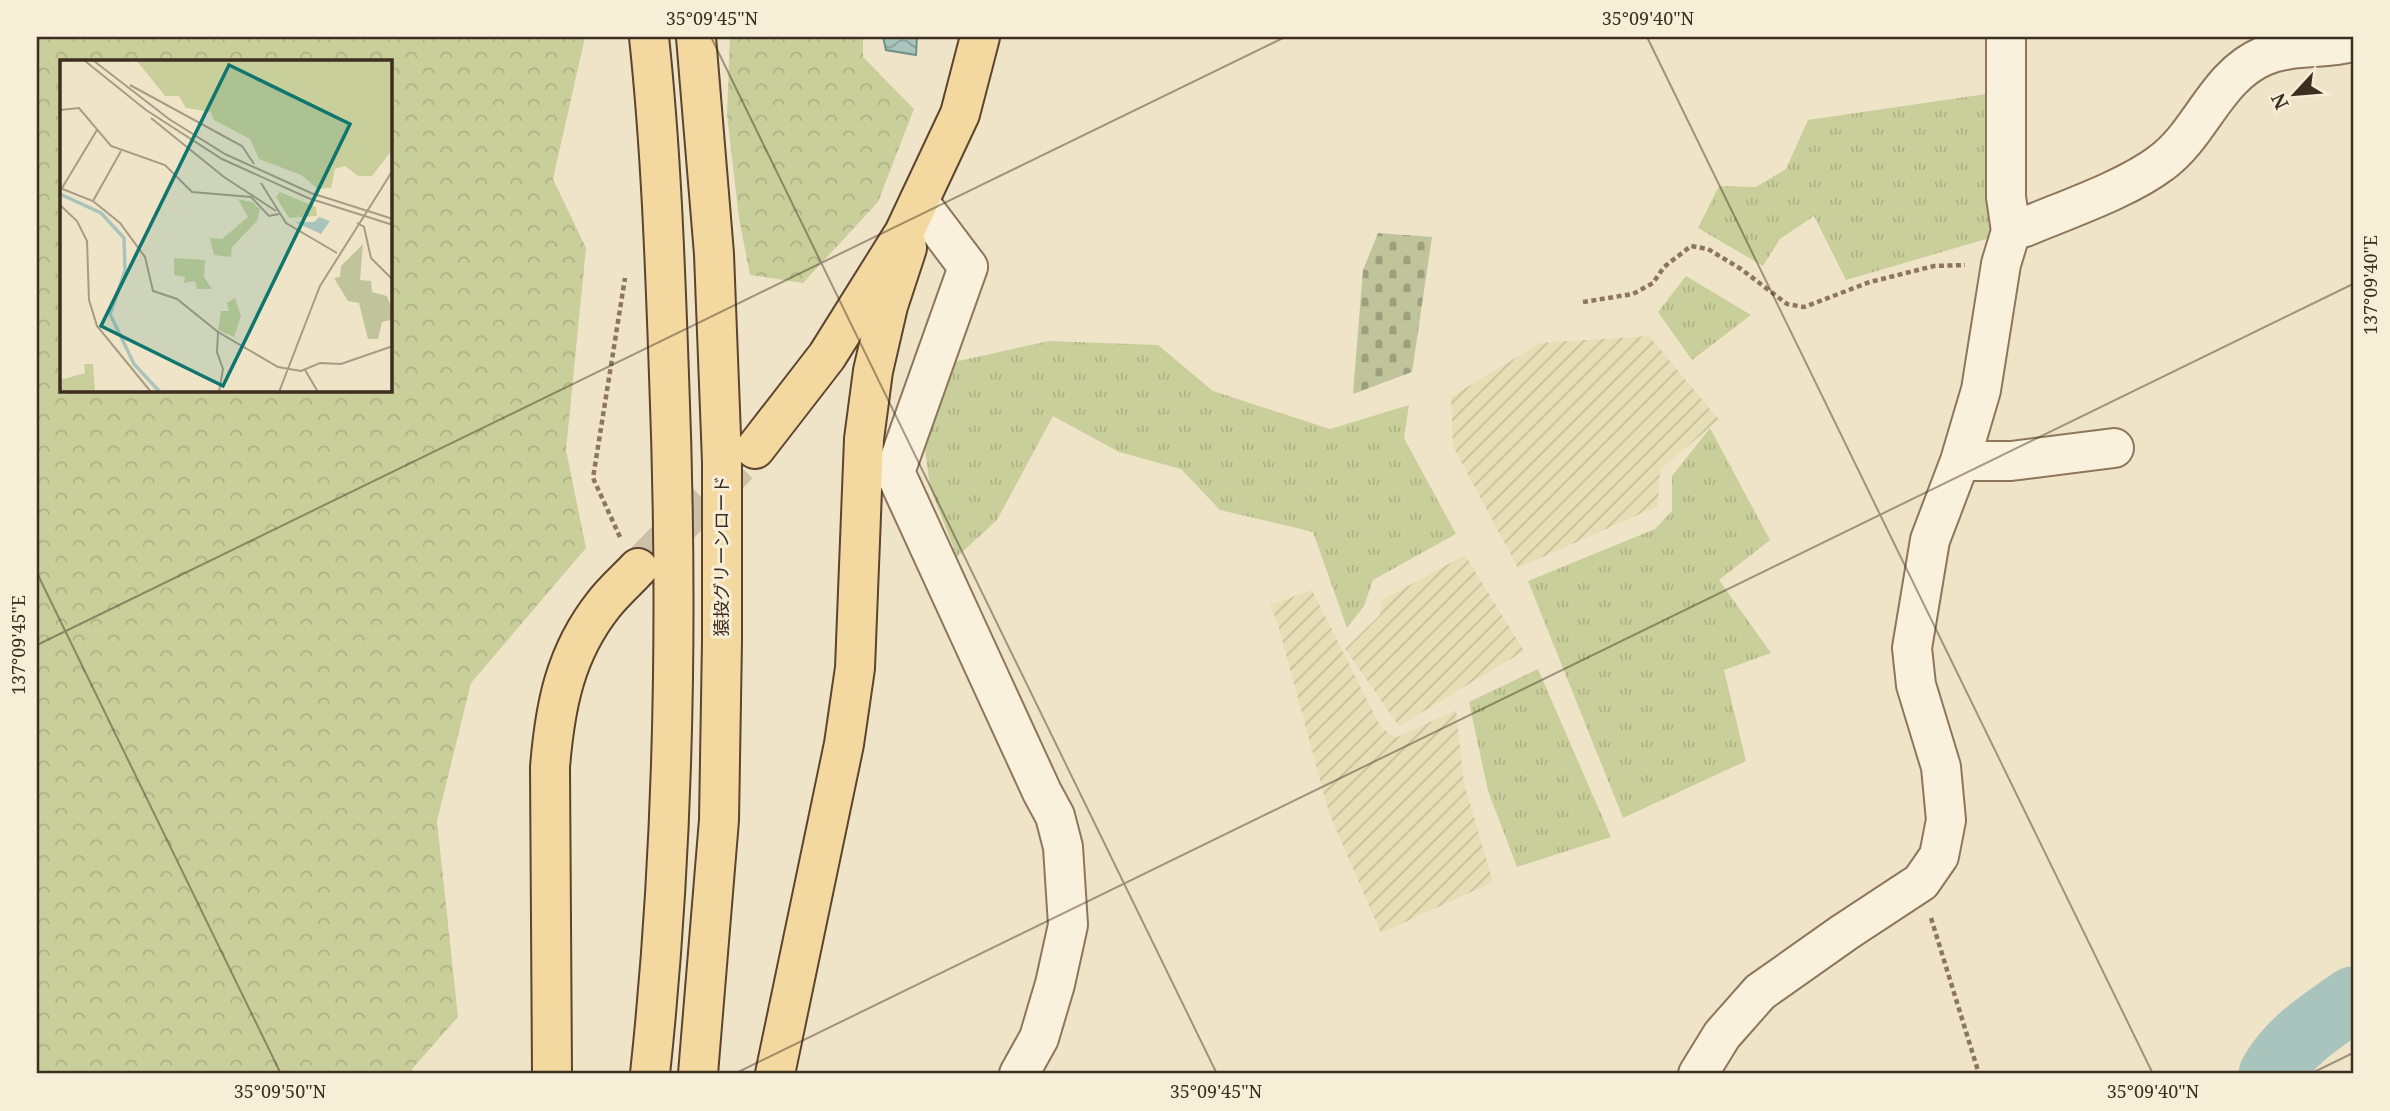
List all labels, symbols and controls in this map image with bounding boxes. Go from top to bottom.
text: 35°09'45"N [666,6,759,30]
text: 35°09'40"N [1602,6,1695,30]
inset map [60,60,392,392]
north arrow [2260,60,2330,130]
text: N [2265,89,2295,114]
text: 137°09'40"E [2358,235,2382,335]
street label: 猿投グリーンロード [709,475,733,637]
text: 137°09'45"E [6,595,30,695]
text: 35°09'50"N [234,1079,327,1103]
text: 35°09'45"N [1170,1079,1263,1103]
text: 35°09'40"N [2107,1079,2200,1103]

